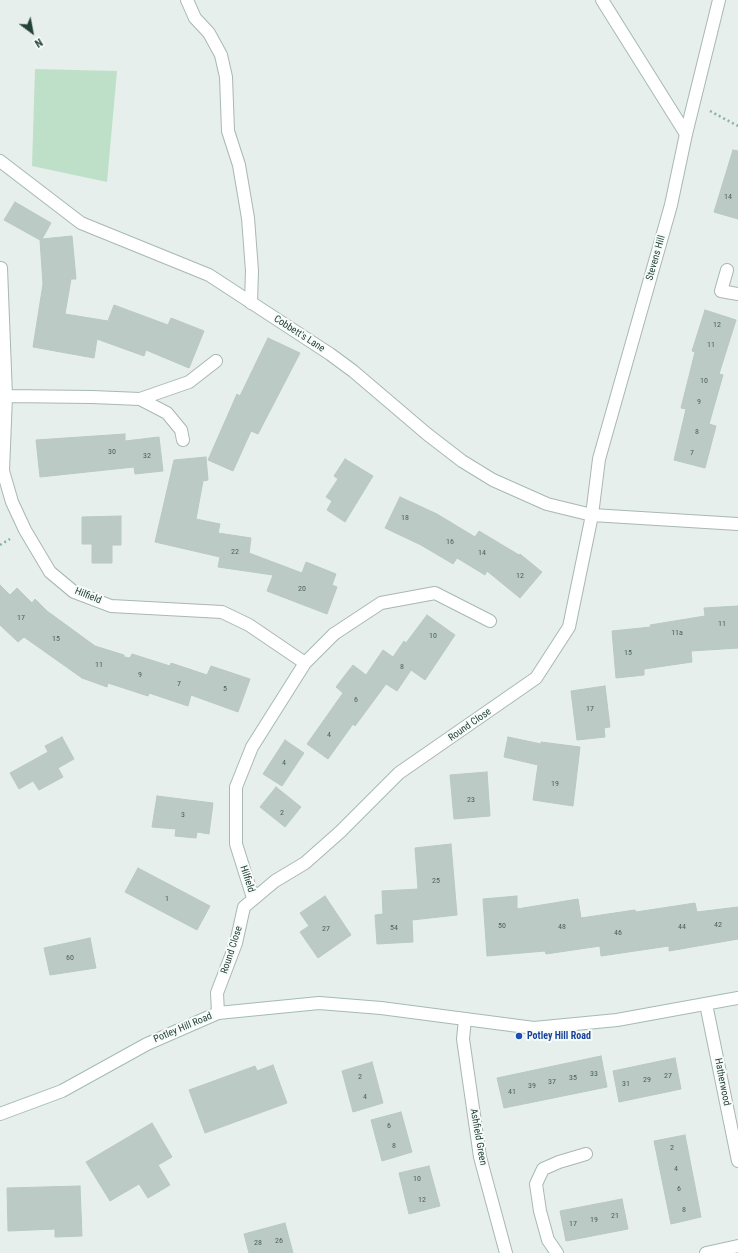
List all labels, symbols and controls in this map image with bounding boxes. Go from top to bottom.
north arrow [12,12,52,52]
text: N [32,35,45,50]
house number: 14 [724,192,732,202]
street label: Stevens Hill [644,234,668,282]
street label: Cobbett's Lane [271,313,327,355]
house number: 12 [713,320,721,330]
house number: 11 [707,340,715,350]
house number: 10 [700,376,708,386]
house number: 9 [697,397,701,407]
house number: 8 [695,427,699,437]
house number: 30 [108,447,116,457]
house number: 7 [690,448,694,458]
house number: 32 [143,451,151,461]
house number: 18 [401,513,409,523]
house number: 16 [446,537,454,547]
house number: 22 [231,547,239,557]
house number: 14 [478,548,486,558]
house number: 12 [516,571,524,581]
house number: 20 [298,584,306,594]
street label: Hilfield [73,585,103,607]
house number: 17 [17,613,25,623]
house number: 11 [718,619,726,629]
house number: 11a [671,628,683,638]
house number: 10 [429,631,437,641]
house number: 15 [52,634,60,644]
house number: 15 [624,648,632,658]
house number: 11 [95,660,103,670]
house number: 8 [400,662,404,672]
house number: 9 [138,670,142,680]
house number: 7 [177,679,181,689]
house number: 5 [223,684,227,694]
house number: 6 [354,695,358,705]
house number: 17 [586,704,594,714]
street label: Round Close [446,706,494,744]
house number: 4 [327,730,331,740]
house number: 4 [282,758,286,768]
house number: 19 [551,779,559,789]
house number: 23 [467,795,475,805]
house number: 2 [280,808,284,818]
house number: 3 [181,810,185,820]
street label: Hilfield [237,864,257,894]
house number: 25 [432,876,440,886]
house number: 1 [165,894,169,904]
house number: 42 [714,920,722,930]
house number: 50 [498,921,506,931]
house number: 48 [558,922,566,932]
house number: 44 [678,922,686,932]
house number: 54 [390,923,398,933]
house number: 27 [322,924,330,934]
street label: Round Close [219,925,245,975]
house number: 46 [614,928,622,938]
house number: 60 [66,953,74,963]
street label: Potley Hill Road [152,1010,214,1046]
place label: Potley Hill Road [527,1030,591,1042]
marker: Potley Hill Road [514,1031,524,1041]
street label: Hatherwood [712,1057,732,1107]
house number: 33 [590,1069,598,1079]
house number: 27 [664,1071,672,1081]
house number: 2 [358,1072,362,1082]
house number: 35 [569,1073,577,1083]
house number: 29 [643,1075,651,1085]
house number: 37 [548,1077,556,1087]
house number: 31 [622,1079,630,1089]
house number: 39 [528,1081,536,1091]
house number: 41 [508,1087,516,1097]
house number: 4 [363,1092,367,1102]
street label: Ashfield Green [467,1108,489,1166]
house number: 6 [387,1121,391,1131]
house number: 8 [392,1141,396,1151]
house number: 2 [670,1143,674,1153]
house number: 4 [674,1164,678,1174]
house number: 10 [413,1174,421,1184]
house number: 6 [677,1184,681,1194]
house number: 12 [418,1195,426,1205]
house number: 8 [682,1205,686,1215]
house number: 21 [611,1211,619,1221]
house number: 19 [590,1215,598,1225]
house number: 17 [569,1219,577,1229]
house number: 26 [275,1236,283,1246]
house number: 28 [254,1238,262,1248]

